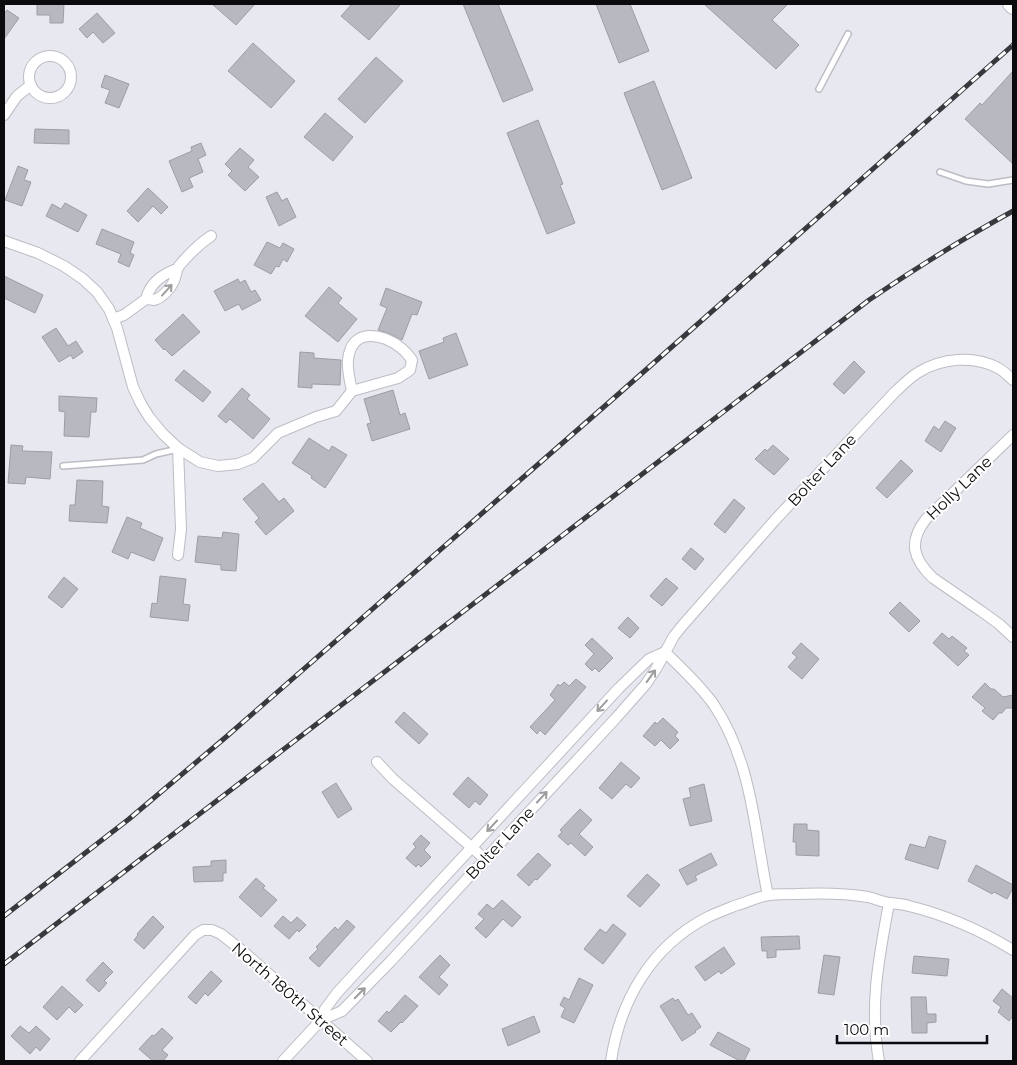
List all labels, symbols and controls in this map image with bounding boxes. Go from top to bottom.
one-way arrow [161,283,173,296]
street label: Bolter Lane [784,430,860,510]
street label: Holly Lane [922,452,996,524]
one-way arrow [646,669,656,683]
one-way arrow [596,700,608,713]
one-way arrow [536,791,548,804]
street label: Bolter Lane [462,803,538,883]
one-way arrow [486,819,498,832]
street label: North 180th Street [228,938,352,1050]
one-way arrow [354,986,366,999]
scale bar [837,1012,987,1044]
text: 100 m [844,1020,889,1039]

